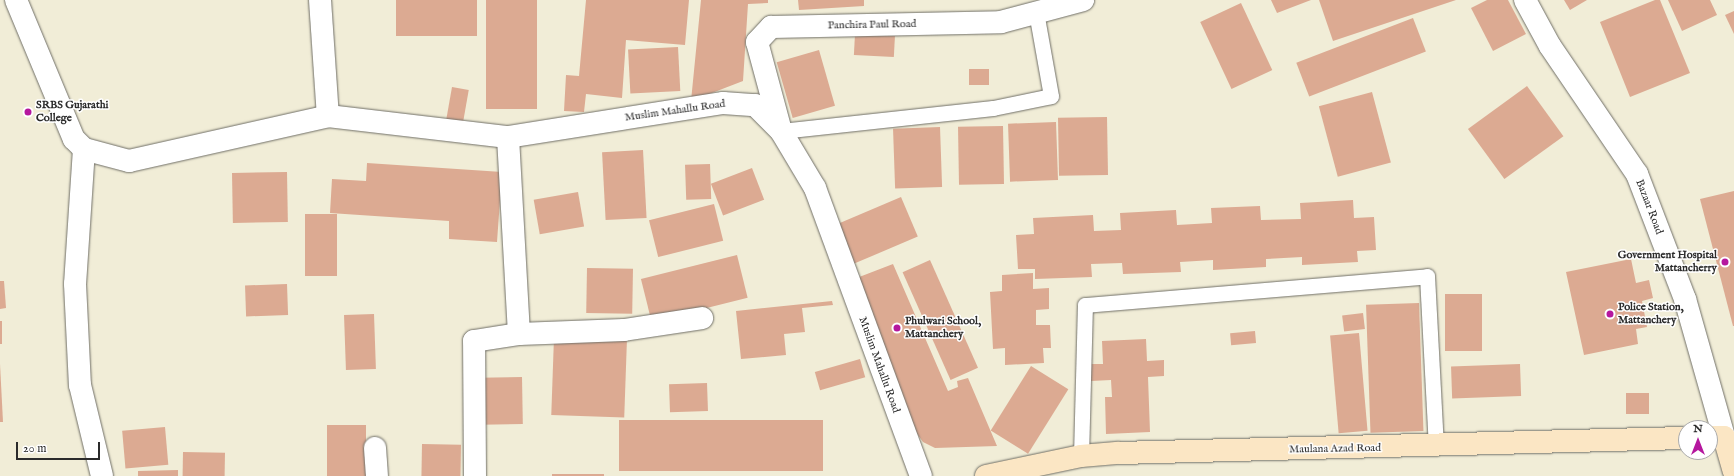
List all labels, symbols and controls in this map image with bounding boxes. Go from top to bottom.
street label: Panchira Paul Road [828,18,916,32]
street label: Muslim Mahallu Road [624,97,726,125]
place label: SRBS Gujarathi College [36,99,108,125]
marker: SRBS Gujarathi College [23,107,33,117]
street label: Bazaar Road [1632,178,1666,236]
place label: Government Hospital Mattancherry [1618,249,1717,275]
marker: Government Hospital Mattancherry [1720,257,1730,267]
place label: Police Station, Mattanchery [1618,301,1684,327]
marker: Police Station, Mattanchery [1605,309,1615,319]
street label: Muslim Mahallu Road [855,315,903,415]
place label: Phulwari School, Mattanchery [905,315,981,341]
marker: Phulwari School, Mattanchery [892,323,902,333]
north arrow [1678,420,1718,460]
text: N [1693,422,1703,436]
scale bar [18,434,102,460]
text: 20 m [23,441,46,456]
street label: Maulana Azad Road [1289,442,1381,456]

